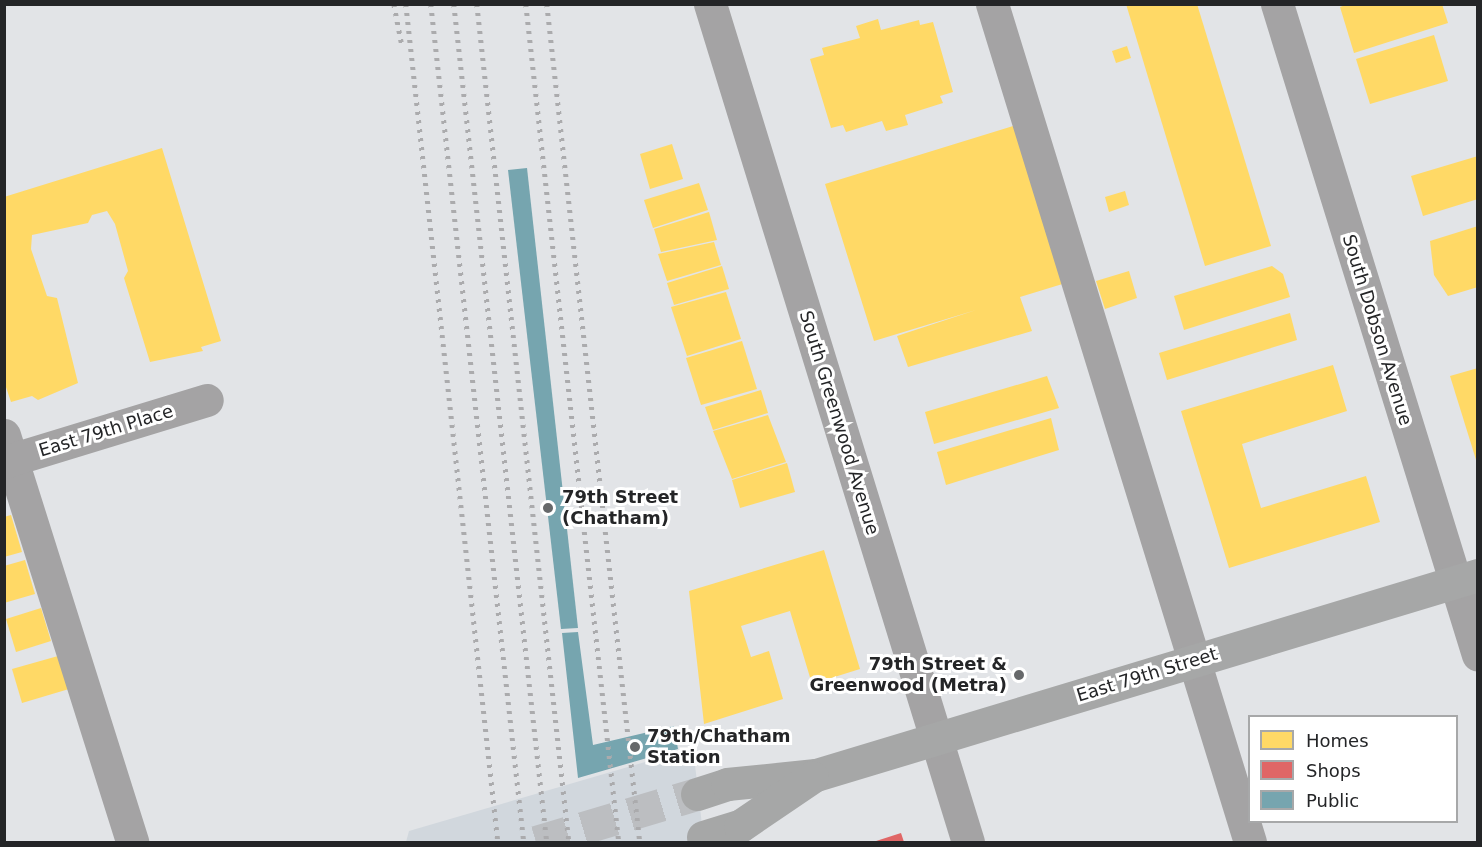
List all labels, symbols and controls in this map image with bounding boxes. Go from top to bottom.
street label: South Dobson Avenue [1338,232,1416,428]
street label: South Greenwood Avenue [795,308,883,538]
street label: East 79th Place [36,400,176,462]
place label: 79th Street (Chatham) [562,487,678,530]
marker: 79th Street (Chatham) [539,499,557,517]
street label: East 79th Street [1074,643,1220,707]
place label: 79th Street & Greenwood (Metra) [809,654,1007,696]
marker: 79th Street & Greenwood (Metra) [1012,668,1026,682]
legend [1248,715,1458,823]
place label: 79th/Chatham Station [647,726,791,768]
text: Homes [1306,730,1369,751]
marker: 79th/Chatham Station [628,740,642,754]
text: Shops [1306,760,1361,781]
text: Public [1306,790,1359,811]

